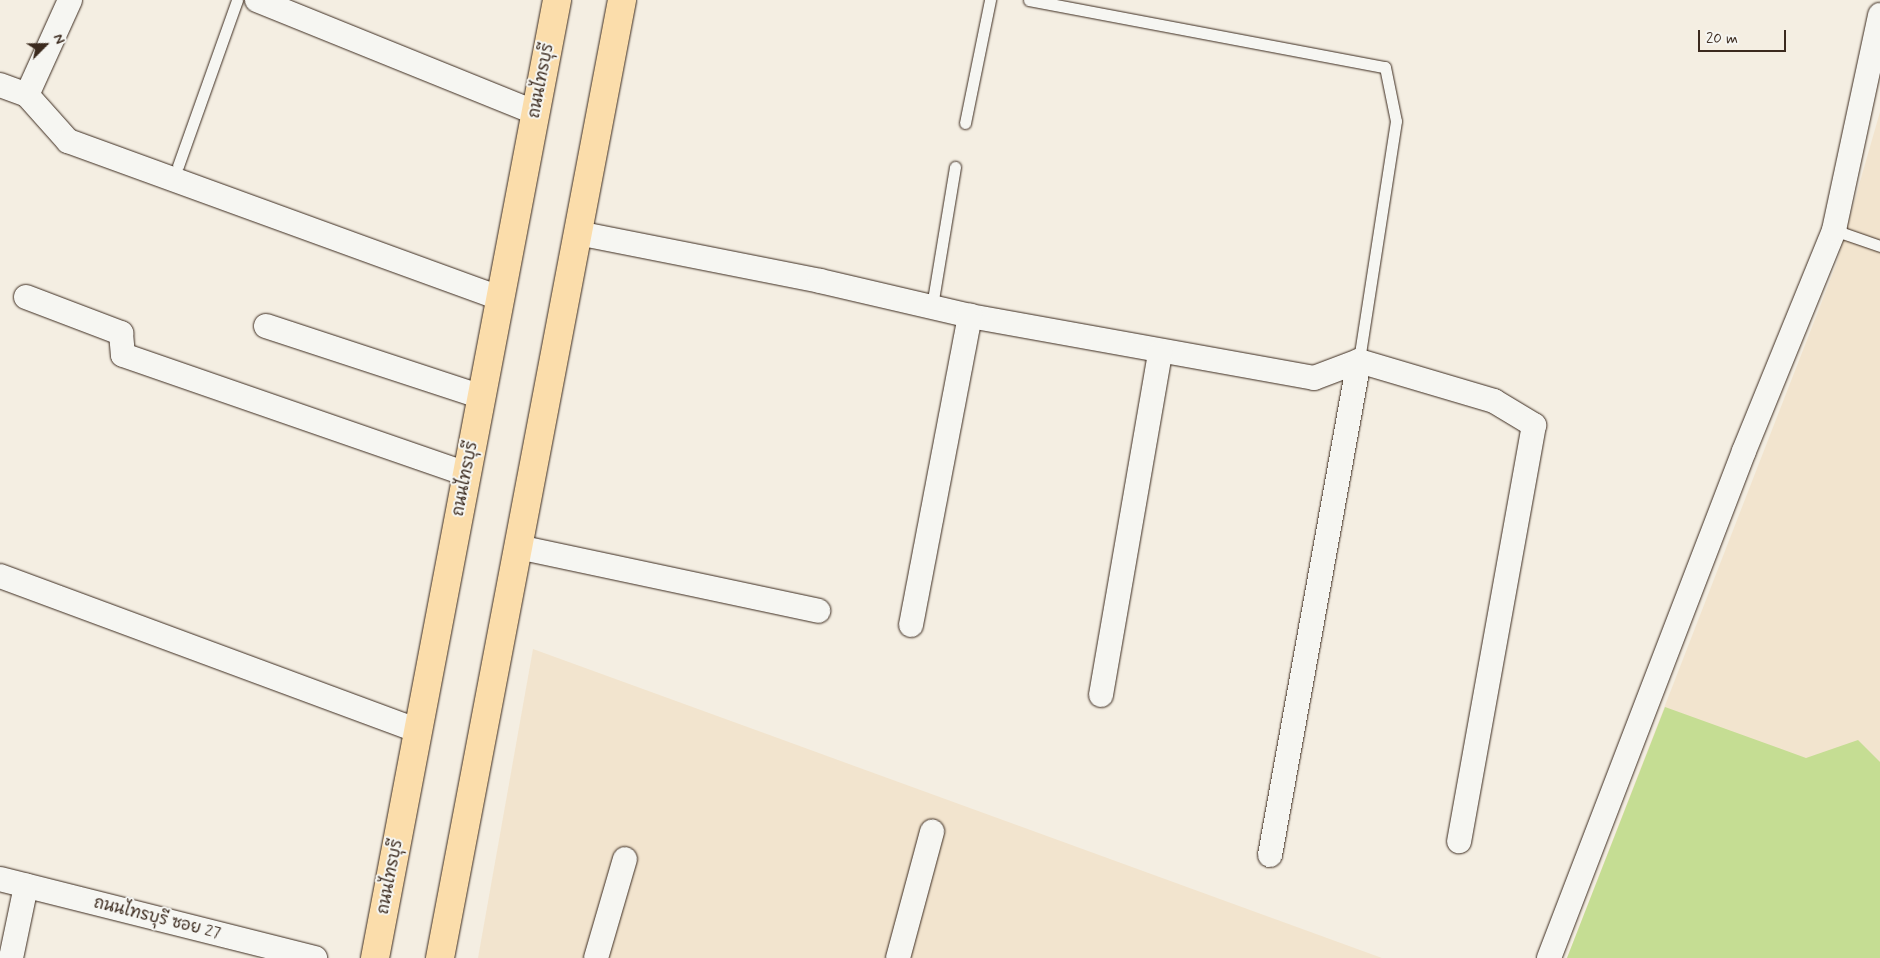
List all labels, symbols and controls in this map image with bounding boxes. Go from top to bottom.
north arrow [20,20,70,70]
scale bar [1700,20,1788,52]
text: 20 m [1706,29,1738,49]
text: N [49,31,69,47]
street label: ถนนไทรบุรี [525,42,559,120]
street label: ถนนไทรบุรี [449,440,483,518]
street label: ถนนไทรบุรี [374,838,408,916]
street label: ถนนไทรบุรี ซอย 27 [92,894,222,944]

